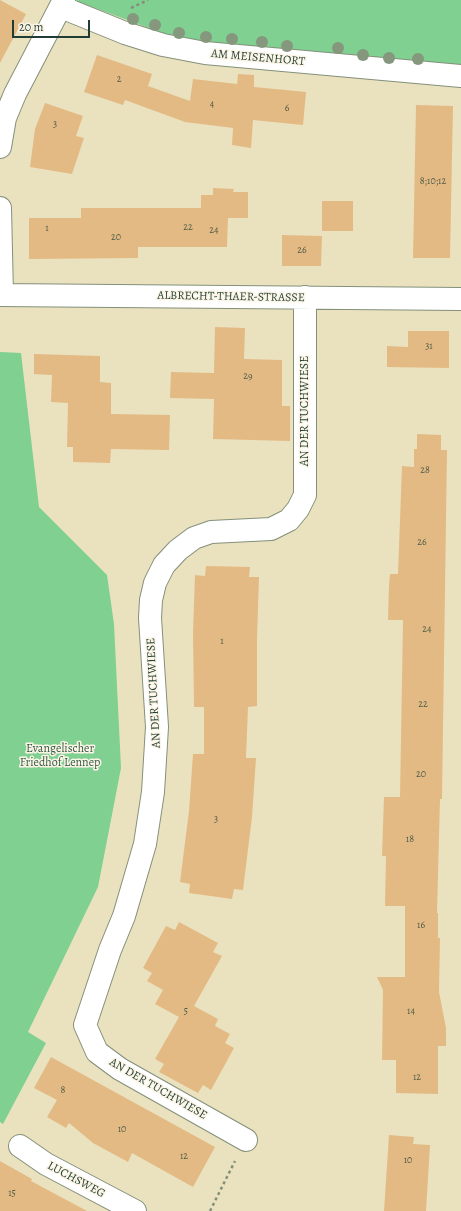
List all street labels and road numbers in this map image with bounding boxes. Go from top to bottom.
street label: AM MEISENHORT [210,47,306,69]
street label: ALBRECHT-THAER-STRASSE [157,289,305,305]
street label: AN DER TUCHWIESE [298,356,312,466]
street label: AN DER TUCHWIESE [144,637,164,749]
street label: AN DER TUCHWIESE [107,1055,209,1123]
street label: LUCHSWEG [45,1159,107,1201]

